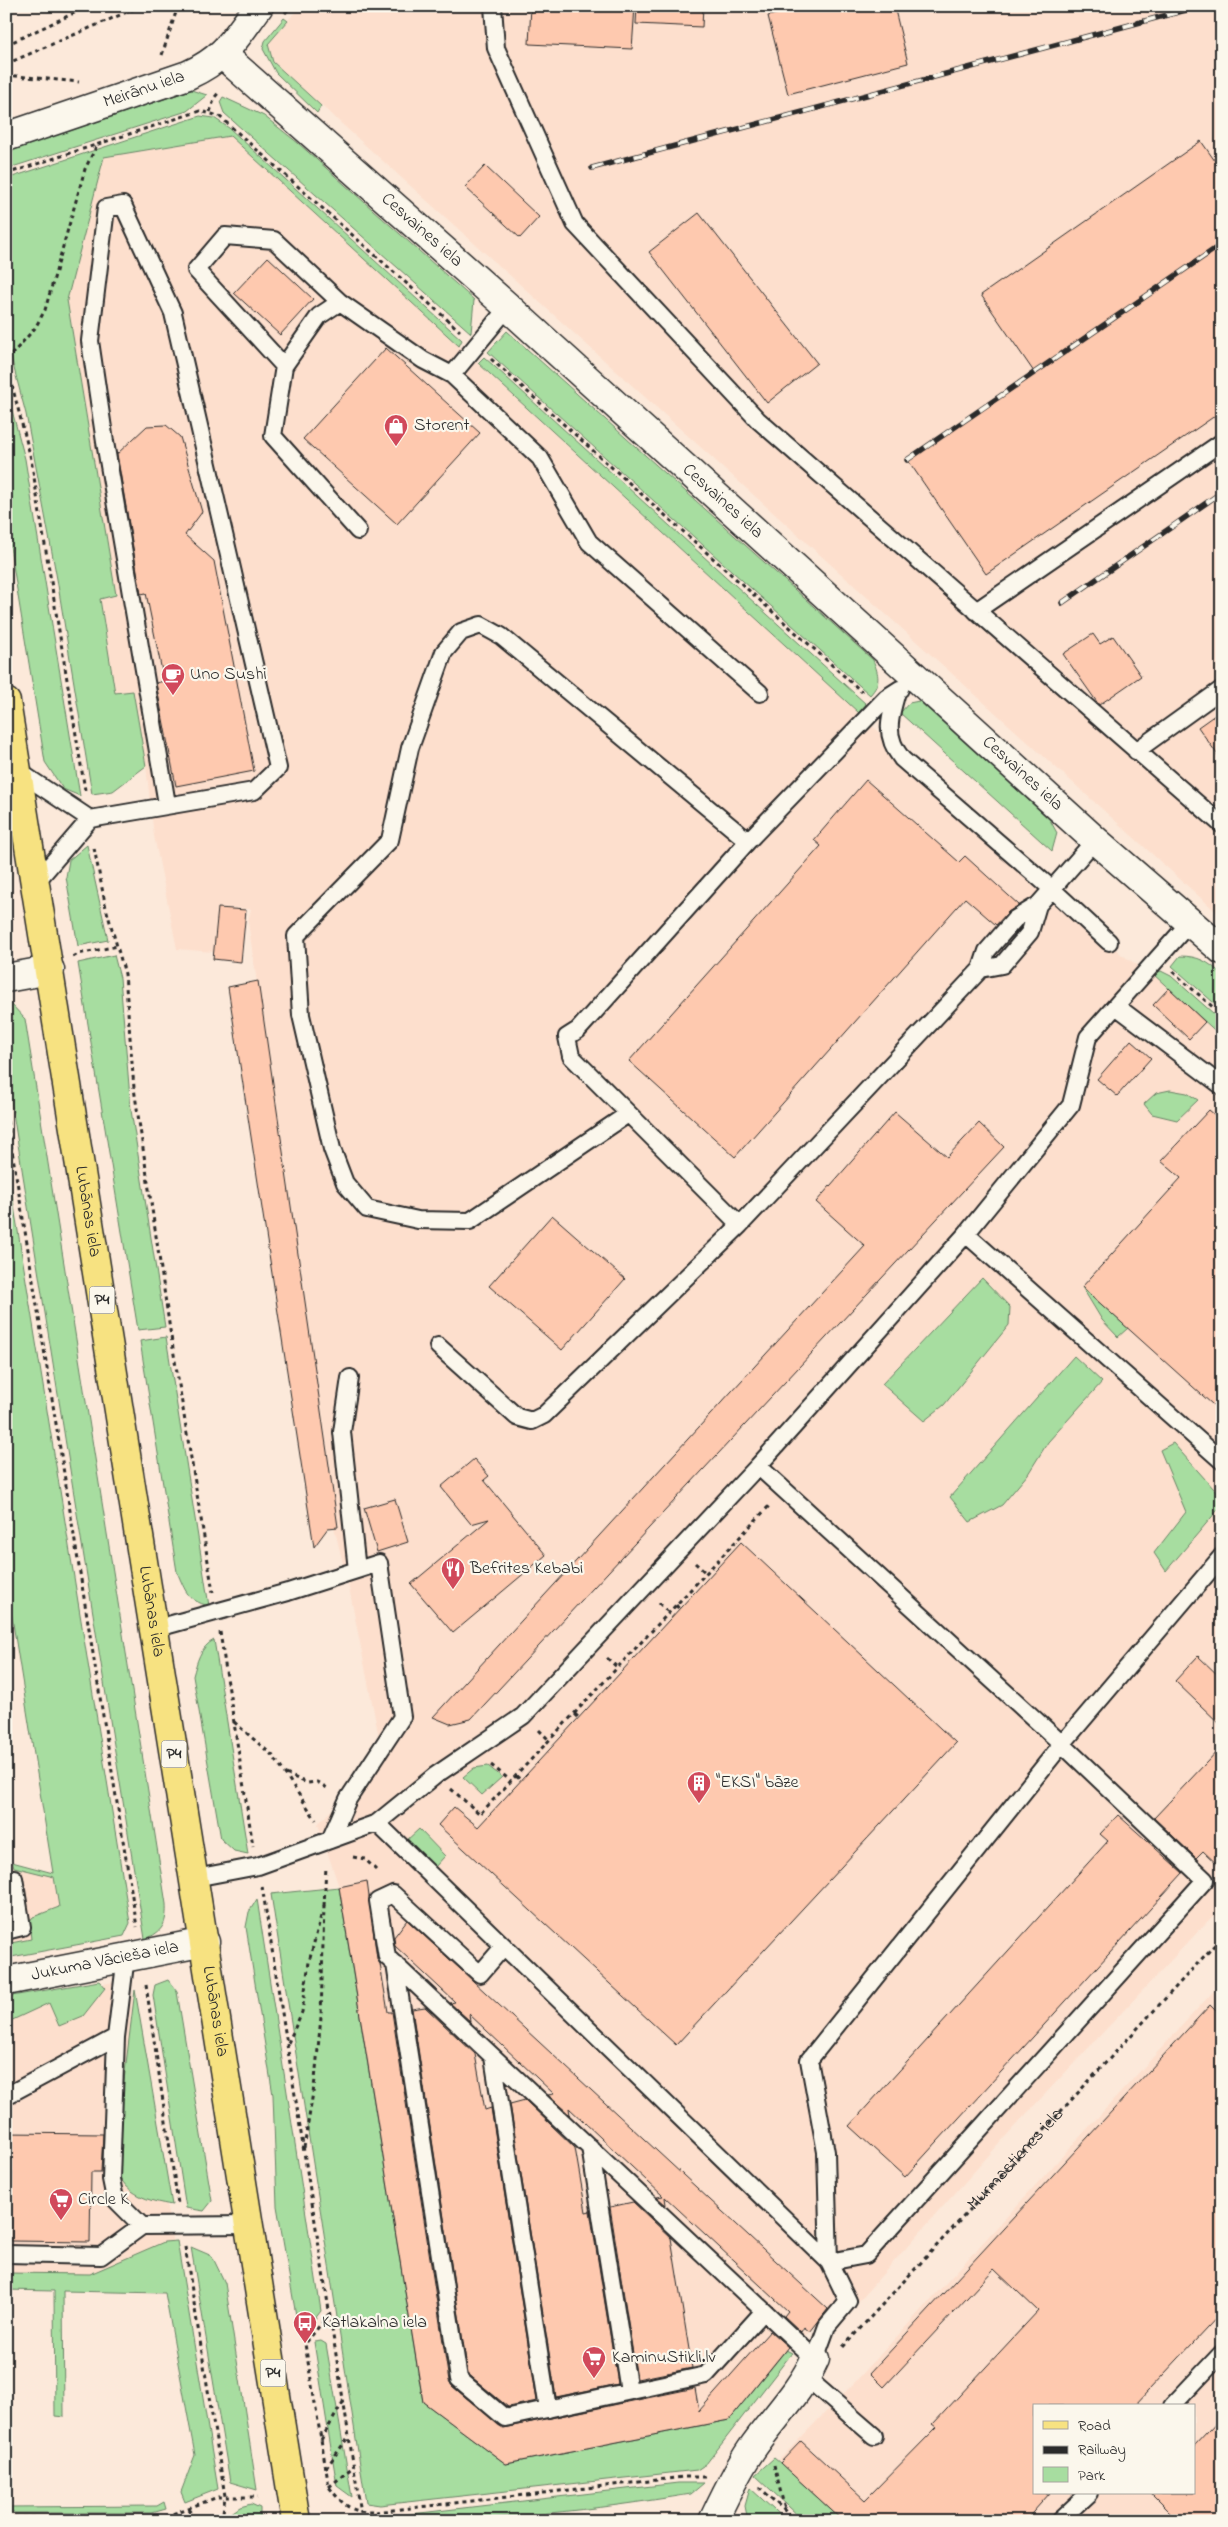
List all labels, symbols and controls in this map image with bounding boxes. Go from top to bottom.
street label: Meirānu iela [100,64,188,116]
street label: Cesvaines iela [375,187,468,274]
shop icon: Storent [383,413,409,447]
place label: Storent [414,413,470,439]
street label: Cesvaines iela [676,458,769,545]
cafe icon: Uno Sushi [160,662,186,696]
place label: Uno Sushi [190,662,267,688]
street label: Cesvaines iela [976,730,1069,818]
street label: Lubānas iela [67,1164,107,1259]
road number: P4 [90,1286,114,1314]
restaurant icon: Befrites Kebabi [440,1556,466,1590]
place label: Befrites Kebabi [469,1556,583,1582]
street label: Lubānas iela [131,1564,171,1659]
road number: P4 [162,1740,186,1768]
building icon: "EKSI" bāze [686,1770,712,1804]
place label: "EKSI" bāze [716,1770,800,1796]
street label: Jukuma Vācieša iela [29,1934,181,1989]
street label: Lubānas iela [195,1964,235,2059]
street label: Murmastienes iela [962,2103,1070,2217]
supermarket icon: Circle K [48,2187,74,2221]
place label: Circle K [78,2187,129,2213]
bus stop icon: Katlakalna iela [292,2310,318,2344]
place label: Katlakalna iela [322,2310,427,2336]
supermarket icon: KaminuStikli.lv [581,2345,607,2379]
place label: KaminuStikli.lv [612,2345,715,2371]
road number: P4 [260,2360,286,2386]
legend [1033,2404,1196,2494]
text: Road [1078,2415,1111,2437]
text: Railway [1078,2439,1126,2462]
text: Park [1078,2465,1106,2487]

